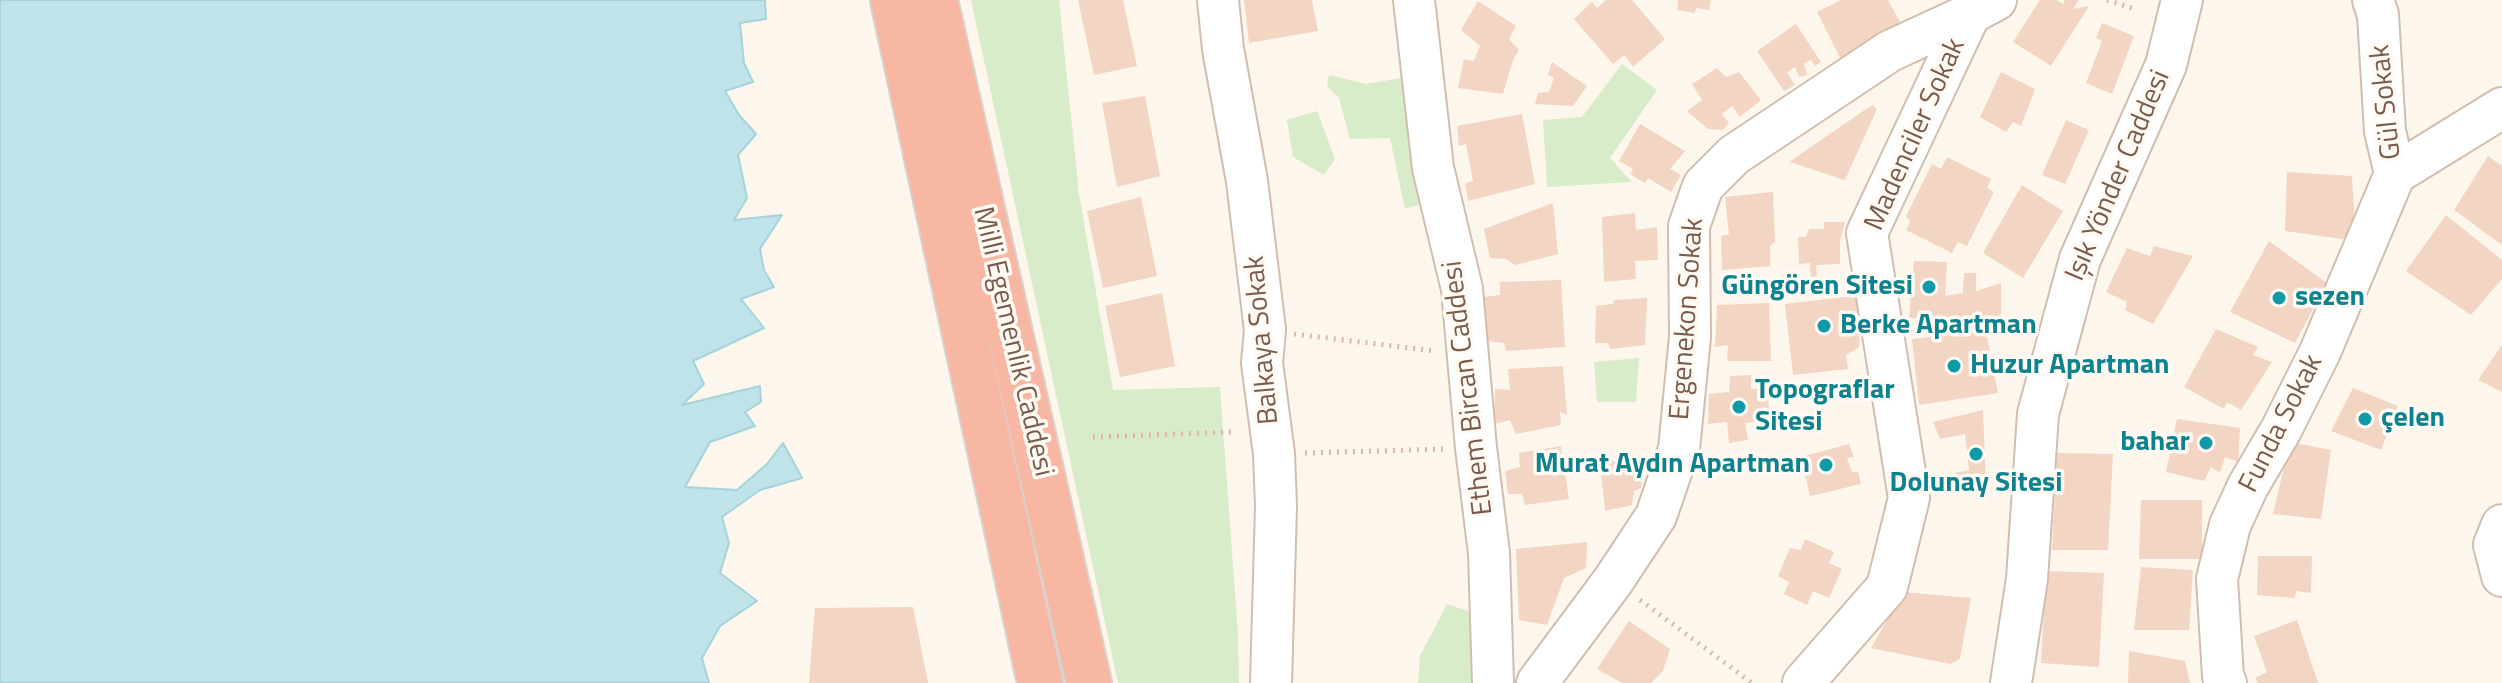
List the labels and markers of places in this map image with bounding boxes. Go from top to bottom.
place label: Güngören Sitesi [1721,270,1913,304]
marker: Güngören Sitesi [1920,278,1938,296]
place label: sezen [2295,281,2365,315]
marker: sezen [2270,289,2288,307]
place label: Berke Apartman [1840,309,2037,343]
marker: Berke Apartman [1815,317,1833,335]
place label: Huzur Apartman [1970,349,2169,383]
marker: Huzur Apartman [1945,357,1963,375]
place label: Topograflar Sitesi [1755,374,1895,440]
marker: Topograflar Sitesi [1730,398,1748,416]
place label: çelen [2381,402,2445,436]
marker: çelen [2356,410,2374,428]
place label: bahar [2120,426,2190,460]
marker: bahar [2197,434,2215,452]
marker: Dolunay Sitesi [1967,445,1985,463]
place label: Murat Aydın Apartman [1535,448,1810,482]
marker: Murat Aydın Apartman [1817,456,1835,474]
place label: Dolunay Sitesi [1890,467,2062,501]

